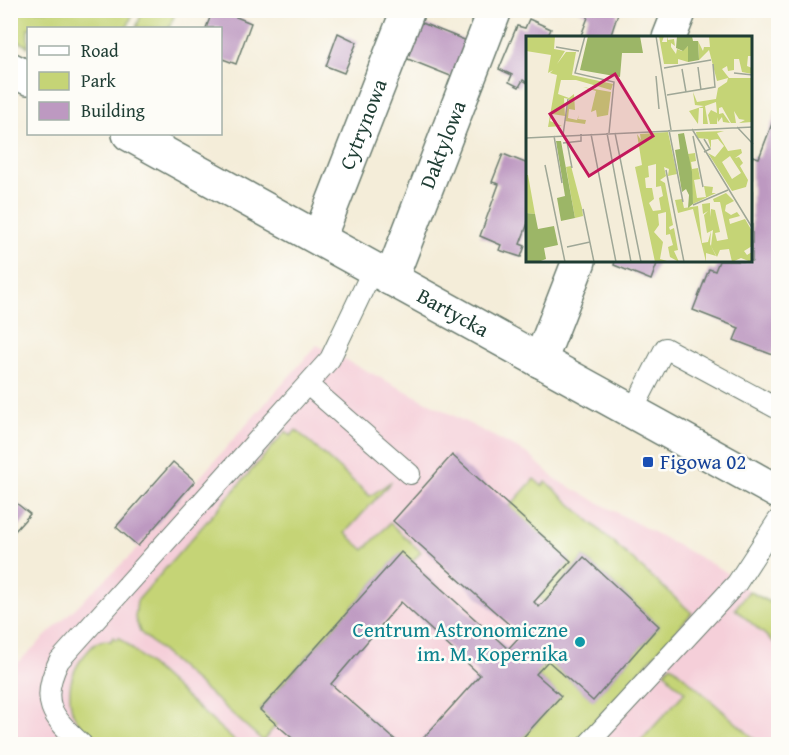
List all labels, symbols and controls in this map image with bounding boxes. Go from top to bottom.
legend [27,27,222,135]
inset map [526,36,753,262]
text: Road [81,37,119,64]
text: Park [81,67,117,94]
street label: Cytrynowa [331,74,395,174]
street label: Daktylowa [411,96,474,193]
text: Building [81,97,145,124]
street label: Bartycka [412,280,495,345]
place label: Figowa 02 [660,446,746,477]
marker: Figowa 02 [641,455,655,469]
place label: Centrum Astronomiczne im. M. Kopernika [352,614,568,669]
marker: Centrum Astronomiczne im. M. Kopernika [573,635,587,649]

